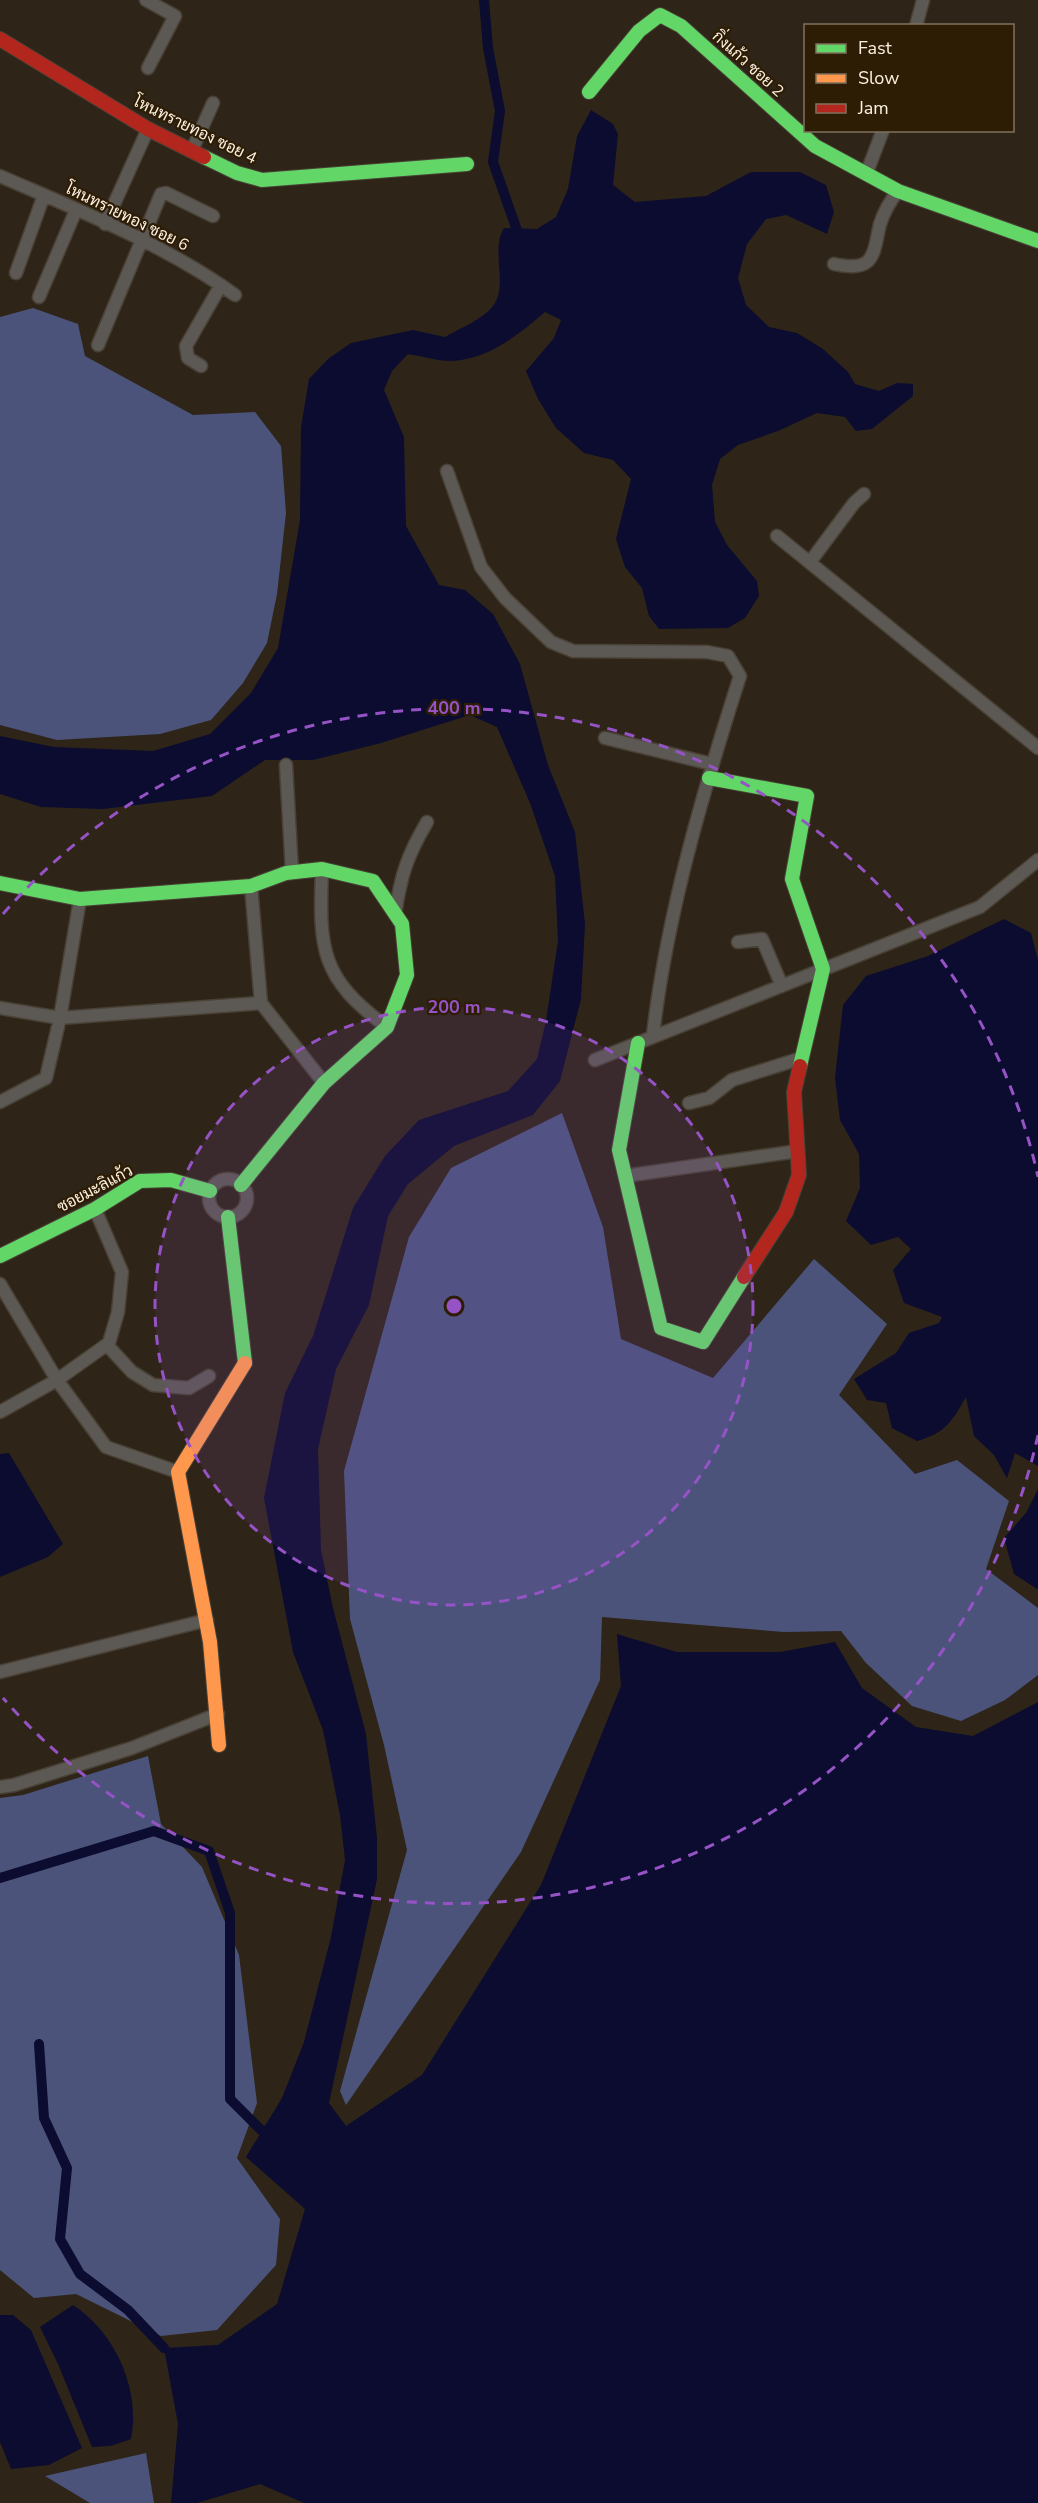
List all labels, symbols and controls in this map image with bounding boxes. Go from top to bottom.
street label: กิ่งแก้ว ซอย 2 [707,23,791,102]
legend [804,24,1014,132]
text: Fast [858,36,893,60]
text: Slow [858,66,899,90]
street label: โหนทรายทอง ซอย 4 [129,89,261,170]
text: Jam [857,96,889,120]
street label: โหนทรายทอง ซอย 6 [61,176,193,256]
text: 400 m [427,696,481,720]
text: 200 m [427,995,481,1019]
street label: ซอยมะลิแก้ว [53,1160,137,1218]
centre of rings [444,1296,464,1316]

